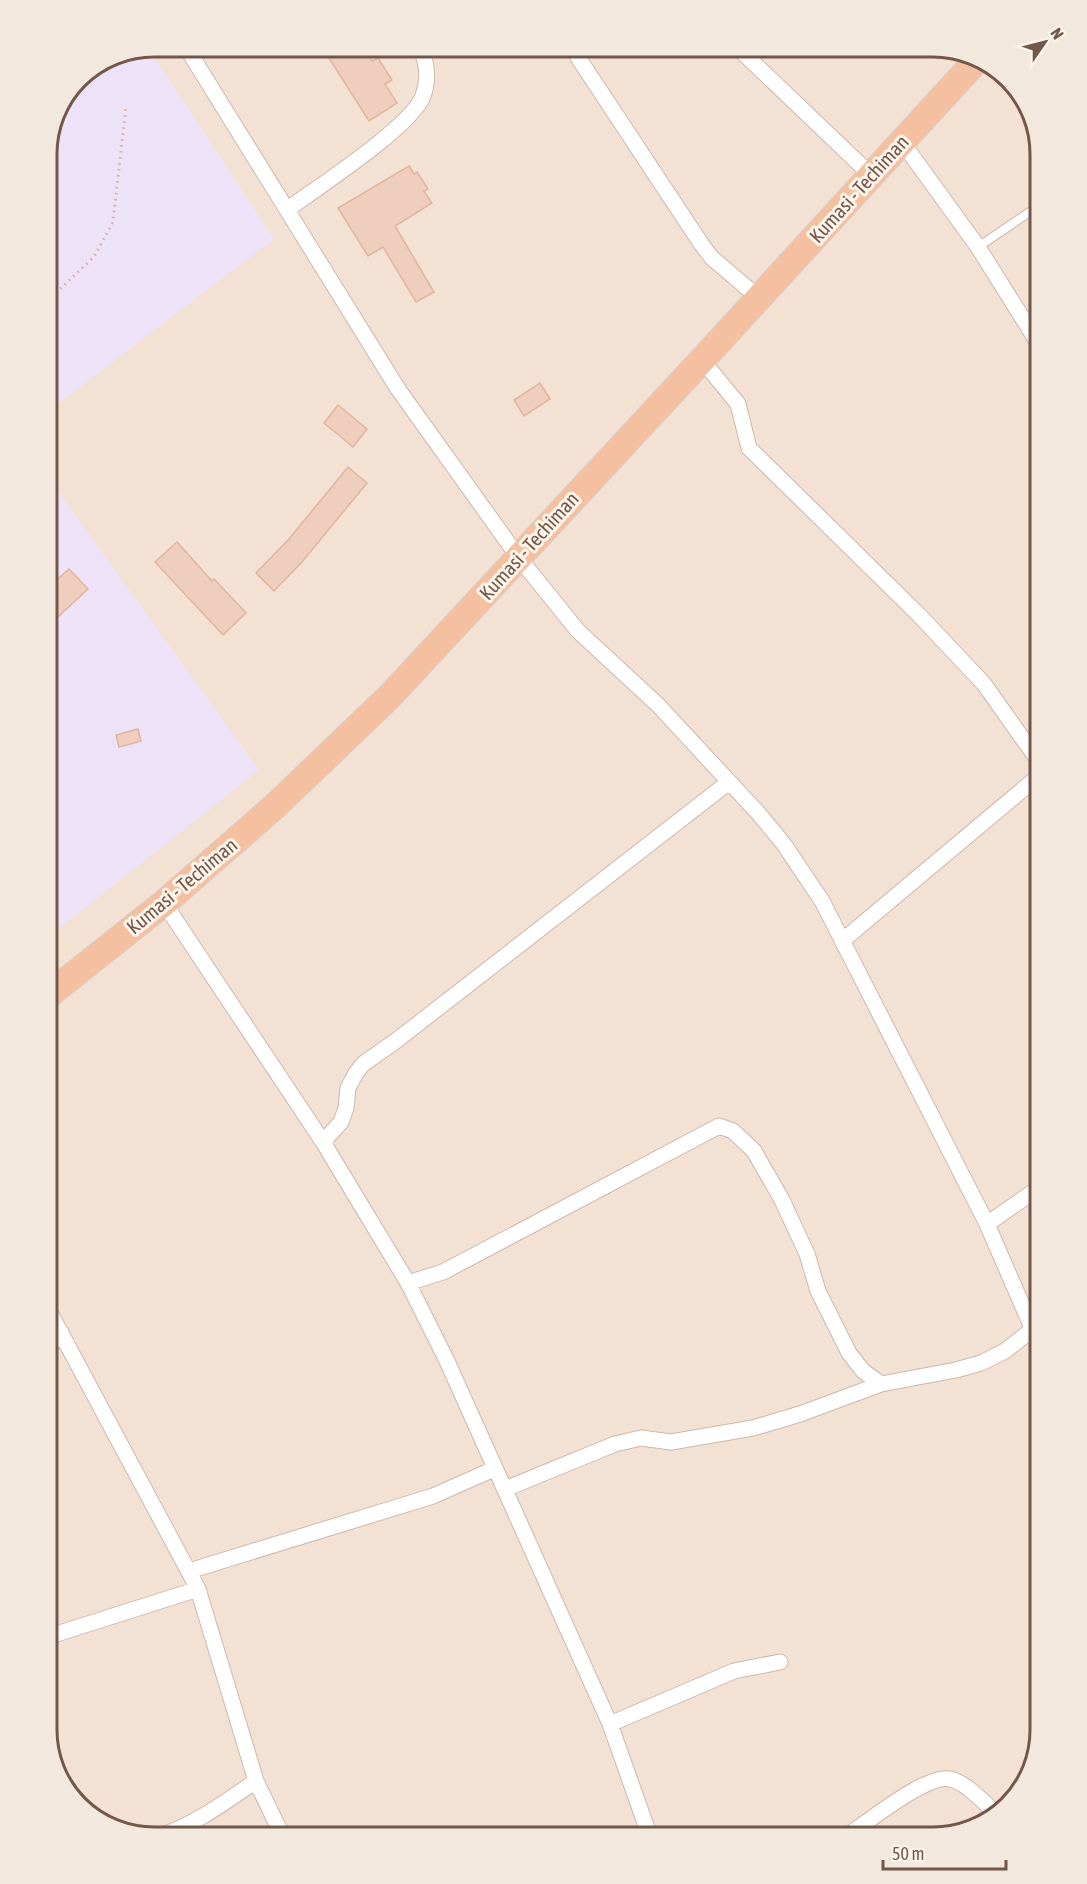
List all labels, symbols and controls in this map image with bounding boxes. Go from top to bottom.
north arrow [1015,12,1075,72]
text: N [1047,24,1067,42]
street label: Kumasi - Techiman [804,130,913,247]
street label: Kumasi - Techiman [474,487,583,604]
street label: Kumasi - Techiman [122,833,241,938]
scale bar [883,1833,1006,1871]
text: 50 m [892,1843,924,1864]

